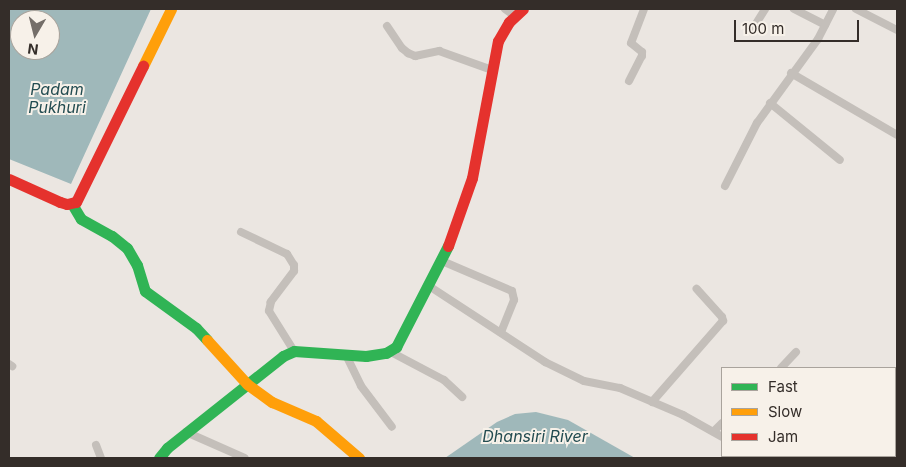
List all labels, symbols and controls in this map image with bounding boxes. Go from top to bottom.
north arrow [10,10,60,60]
scale bar [736,10,861,42]
text: 100 m [742,19,784,38]
text: N [27,40,39,59]
water label: Padam Pukhuri [28,79,86,117]
legend [721,367,896,457]
text: Fast [768,377,798,396]
text: Slow [768,402,802,421]
water label: Dhansiri River [482,426,588,446]
text: Jam [768,427,798,446]

